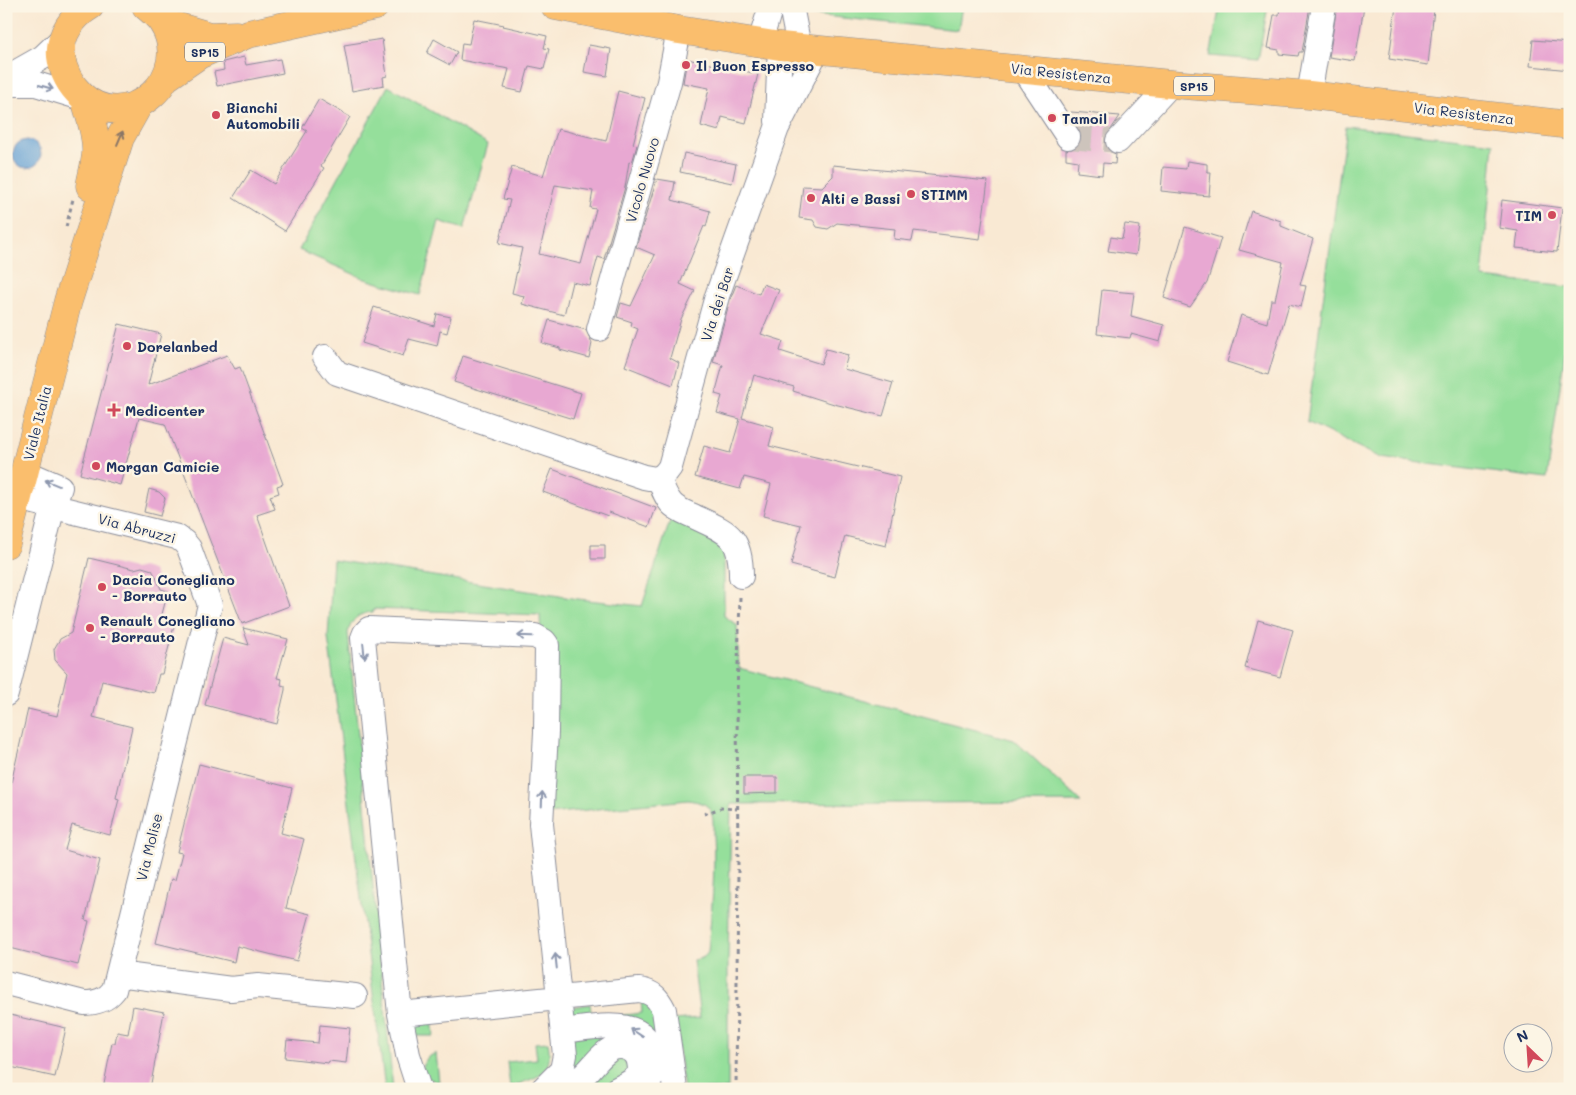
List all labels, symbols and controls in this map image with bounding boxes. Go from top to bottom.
road number: SP15 [185,42,225,62]
place label: Il Buon Espresso [696,56,815,75]
street label: Via Resistenza [1010,58,1112,88]
marker: Il Buon Espresso [680,59,692,71]
road number: SP15 [1174,76,1214,95]
one-way arrow [38,83,54,92]
street label: Via Resistenza [1413,97,1515,129]
place label: Bianchi Automobili [226,98,300,133]
marker: Bianchi Automobili [210,109,222,121]
place label: Tamoil [1062,109,1107,128]
marker: Tamoil [1046,112,1058,124]
one-way arrow [116,131,126,146]
street label: Vicolo Nuovo [621,135,663,225]
place label: STIMM [921,185,968,204]
marker: STIMM [905,188,917,200]
place label: Alti e Bassi [821,189,901,208]
marker: Alti e Bassi [805,192,817,204]
place label: TIM [1515,206,1542,225]
marker: TIM [1546,209,1558,221]
street label: Via dei Bar [696,264,738,344]
place label: Dorelanbed [137,337,218,356]
marker: Dorelanbed [121,340,133,352]
street label: Viale Italia [19,384,55,462]
place label: Medicenter [125,401,205,420]
marker: Medicenter [107,403,121,417]
place label: Morgan Camicie [106,457,219,476]
marker: Morgan Camicie [90,460,102,472]
one-way arrow [45,478,60,488]
street label: Via Abruzzi [96,509,178,547]
place label: Dacia Conegliano - Borrauto [112,570,235,605]
marker: Dacia Conegliano - Borrauto [96,581,108,593]
place label: Renault Conegliano - Borrauto [100,611,235,646]
marker: Renault Conegliano - Borrauto [84,622,96,634]
one-way arrow [517,631,533,641]
one-way arrow [359,643,369,659]
one-way arrow [538,792,547,808]
street label: Via Molise [131,811,167,883]
one-way arrow [551,953,560,969]
north arrow [1504,1022,1554,1072]
text: N [1513,1025,1531,1047]
one-way arrow [630,1028,644,1038]

